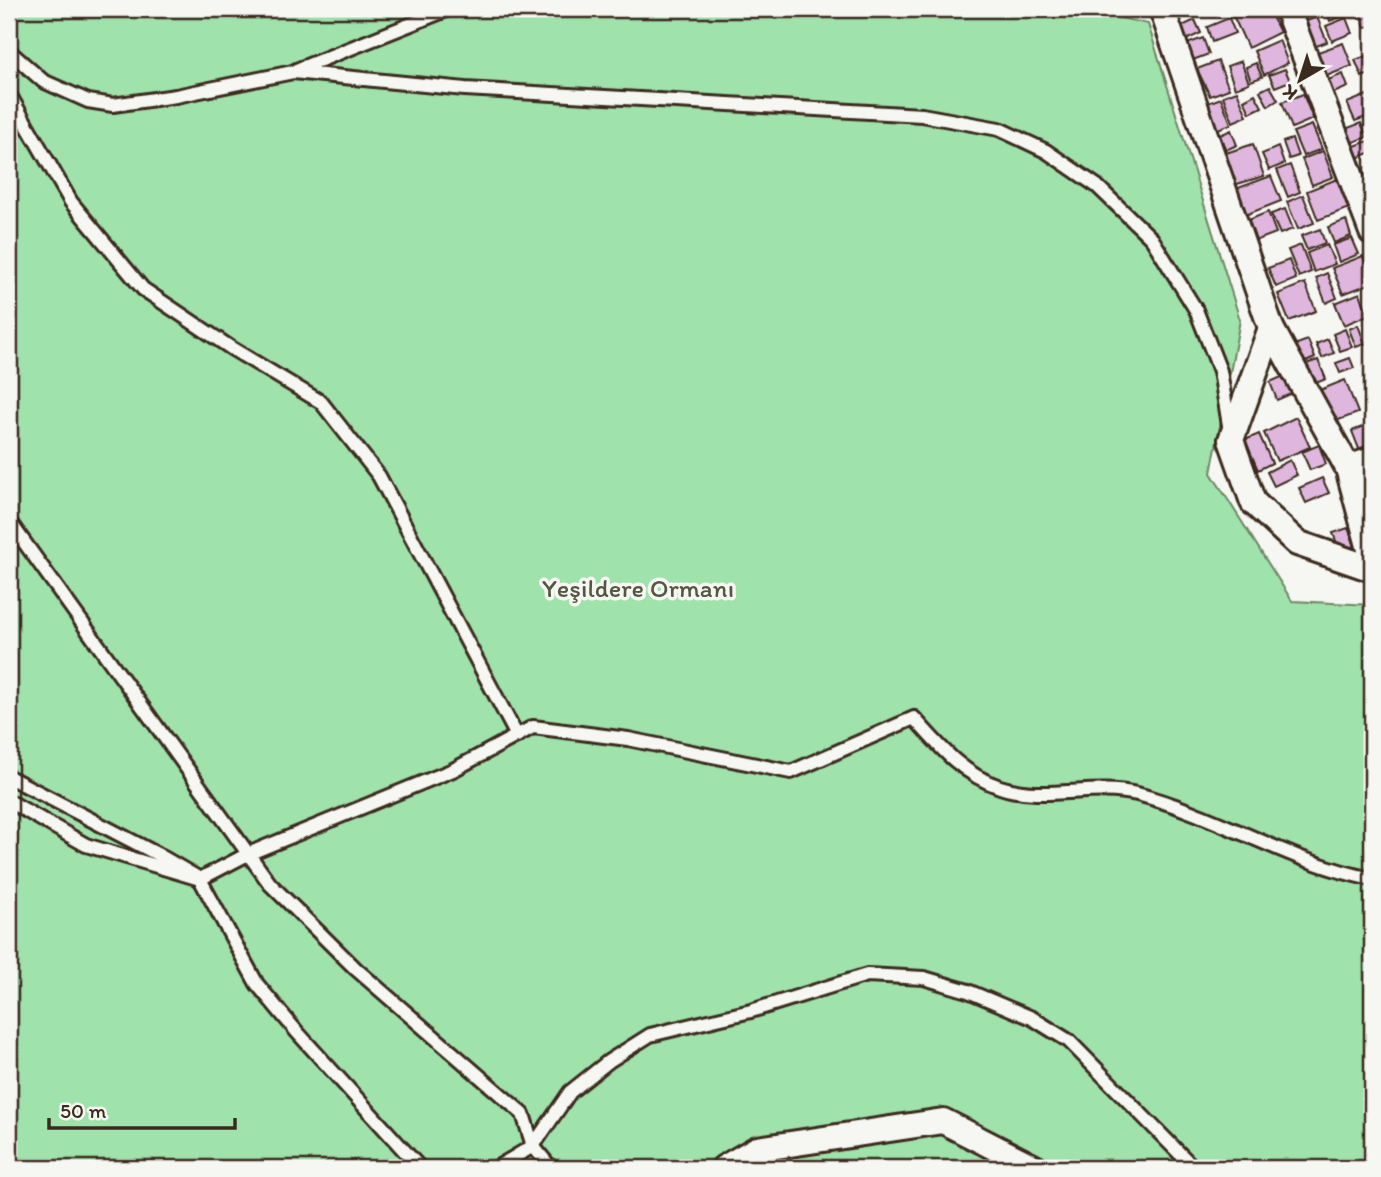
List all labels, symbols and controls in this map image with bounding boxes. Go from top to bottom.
north arrow [1266,46,1336,116]
text: K [1277,80,1302,106]
park label: Yeşildere Ormanı [542,572,734,604]
scale bar [49,1086,234,1130]
text: 50 m [60,1098,107,1123]

